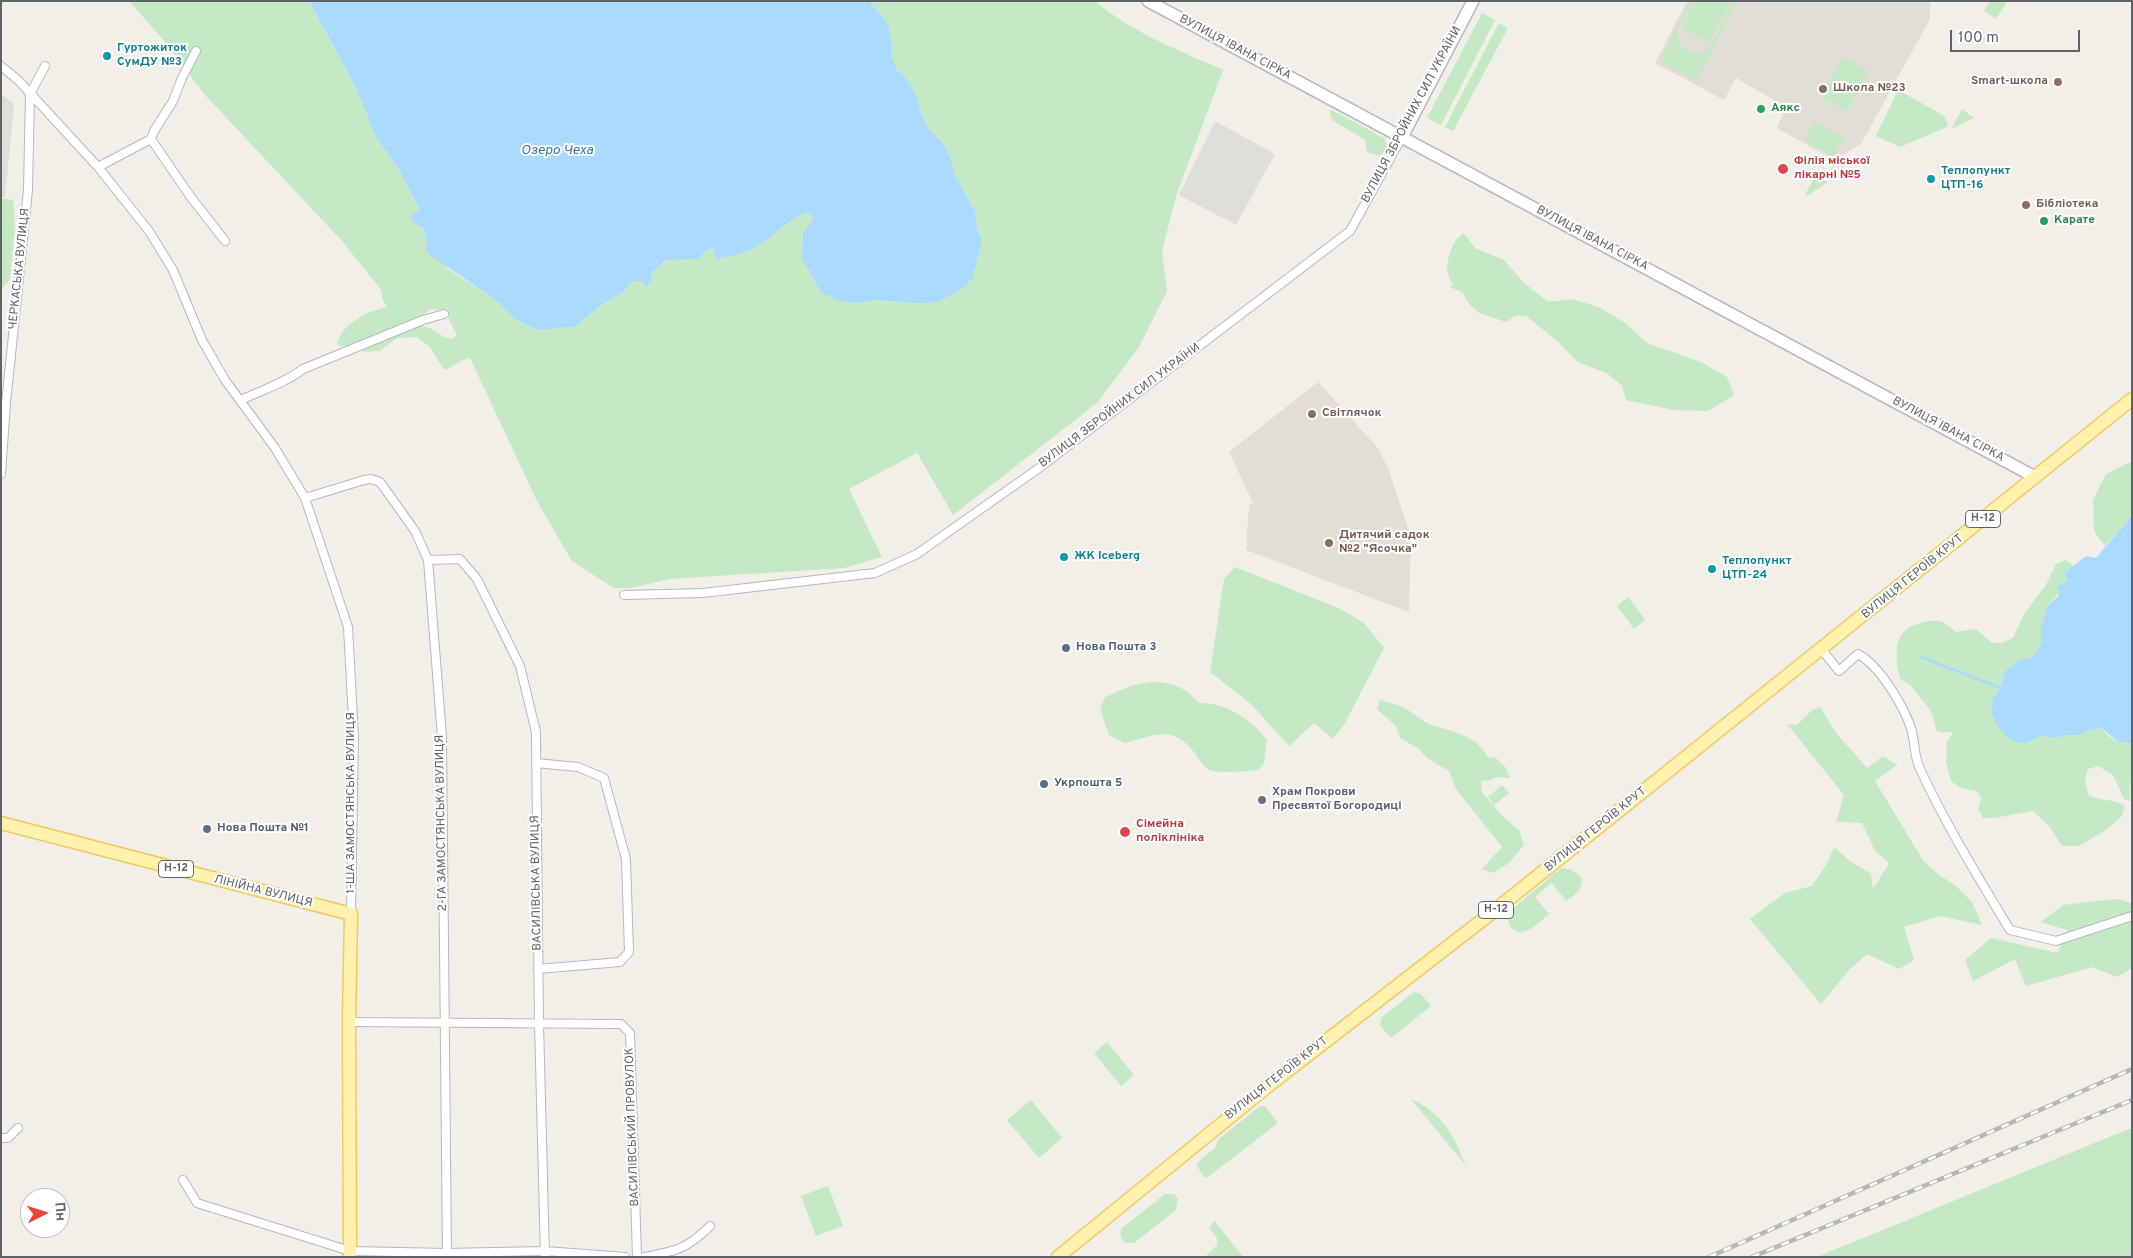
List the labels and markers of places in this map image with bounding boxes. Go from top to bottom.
place label: Гуртожиток СумДУ №3 [117,42,187,70]
marker: Гуртожиток СумДУ №3 [101,50,113,62]
place label: Smart-школа [1971,75,2048,89]
marker: Smart-школа [2052,76,2064,88]
place label: Школа №23 [1833,82,1906,96]
marker: Школа №23 [1817,83,1829,95]
place label: Аякс [1771,102,1800,116]
marker: Аякс [1755,103,1767,115]
place label: Філія міської лікарні №5 [1794,155,1870,183]
marker: Філія міської лікарні №5 [1776,162,1790,176]
place label: Теплопункт ЦТП-16 [1941,165,2010,193]
marker: Теплопункт ЦТП-16 [1925,173,1937,185]
place label: Бібліотека [2036,198,2098,212]
marker: Бібліотека [2020,199,2032,211]
place label: Карате [2054,214,2095,228]
marker: Карате [2038,215,2050,227]
place label: Світлячок [1322,407,1382,421]
marker: Світлячок [1306,408,1318,420]
place label: Дитячий садок №2 "Ясочка" [1339,529,1430,557]
marker: Дитячий садок №2 "Ясочка" [1323,537,1335,549]
place label: ЖК Iceberg [1074,550,1140,564]
marker: ЖК Iceberg [1058,551,1070,563]
place label: Теплопункт ЦТП-24 [1722,555,1791,583]
marker: Теплопункт ЦТП-24 [1706,563,1718,575]
place label: Нова Пошта 3 [1076,641,1156,655]
marker: Нова Пошта 3 [1060,642,1072,654]
place label: Укрпошта 5 [1054,777,1122,791]
marker: Укрпошта 5 [1038,778,1050,790]
place label: Храм Покрови Пресвятої Богородиці [1272,786,1402,814]
marker: Храм Покрови Пресвятої Богородиці [1256,794,1268,806]
place label: Сімейна поліклініка [1136,818,1204,846]
place label: Нова Пошта №1 [217,822,309,836]
marker: Нова Пошта №1 [201,823,213,835]
marker: Сімейна поліклініка [1118,825,1132,839]

